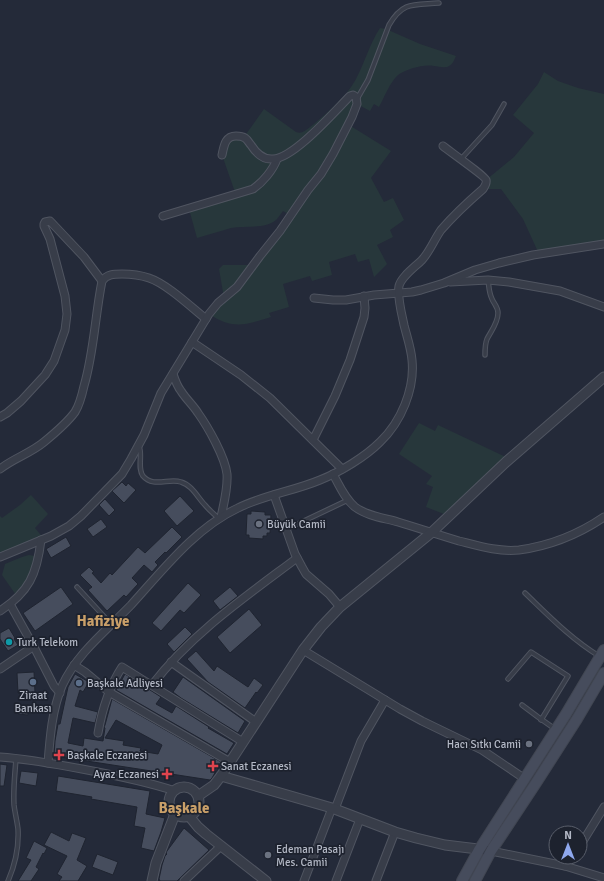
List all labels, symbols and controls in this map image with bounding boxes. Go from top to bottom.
place label: Büyük Camii [267,518,326,531]
marker: Büyük Camii [254,519,264,529]
district label: Hafiziye [77,612,129,630]
place label: Turk Telekom [17,636,78,649]
marker: Turk Telekom [4,637,14,647]
marker: Ziraat Bankası [28,677,38,687]
place label: Başkale Adliyesi [87,677,163,690]
marker: Başkale Adliyesi [74,678,84,688]
place label: Ziraat Bankası [14,689,52,715]
place label: Hacı Sıtkı Camii [447,738,521,751]
marker: Hacı Sıtkı Camii [524,739,534,749]
place label: Başkale Eczanesi [67,749,147,762]
marker: Başkale Eczanesi [54,750,64,760]
place label: Sanat Eczanesi [221,760,292,773]
marker: Sanat Eczanesi [208,761,218,771]
place label: Ayaz Eczanesi [93,768,159,781]
marker: Ayaz Eczanesi [162,769,172,779]
district label: Başkale [158,799,210,817]
north arrow [548,825,588,865]
text: N [564,829,572,842]
place label: Edeman Pasajı Mes. Camii [276,843,344,869]
marker: Edeman Pasajı Mes. Camii [263,850,273,860]

